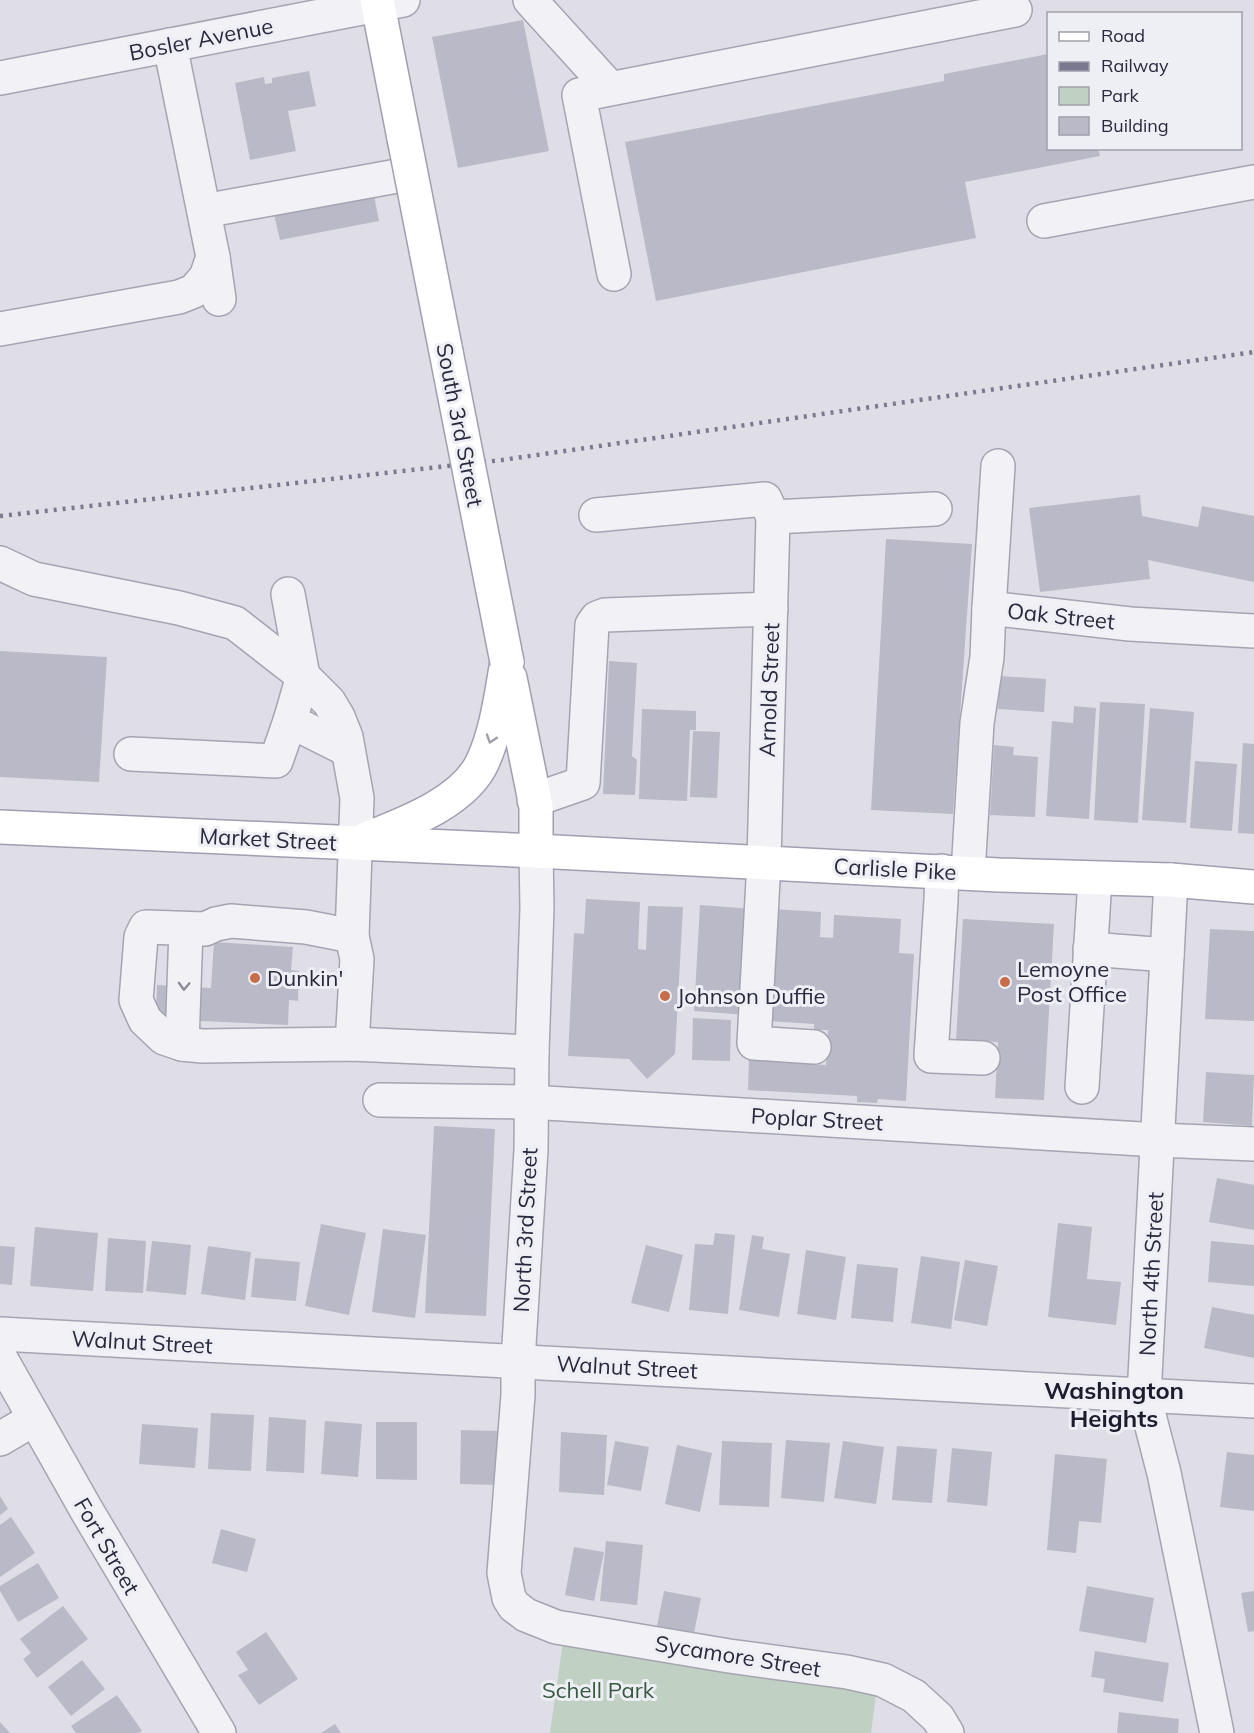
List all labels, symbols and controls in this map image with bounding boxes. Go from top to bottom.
street label: Bosler Avenue [127,11,275,67]
legend [1047,12,1242,150]
text: Road [1101,24,1145,47]
text: Railway [1101,54,1169,77]
text: Park [1101,84,1140,107]
text: Building [1101,114,1169,137]
street label: South 3rd Street [430,341,490,509]
street label: Oak Street [1006,596,1117,636]
street label: Arnold Street [753,622,785,758]
one-way arrow [485,733,498,744]
street label: Market Street [199,821,338,857]
street label: Carlisle Pike [833,852,957,886]
place label: Lemoyne Post Office [1017,955,1127,1008]
place label: Dunkin' [267,964,343,992]
marker: Dunkin' [248,971,262,985]
marker: Lemoyne Post Office [998,975,1012,989]
one-way arrow [178,982,190,991]
place label: Johnson Duffie [677,982,826,1010]
marker: Johnson Duffie [658,989,672,1003]
street label: Poplar Street [750,1102,884,1136]
street label: North 3rd Street [507,1147,543,1313]
street label: North 4th Street [1133,1191,1169,1357]
street label: Walnut Street [71,1324,214,1360]
street label: Walnut Street [556,1349,699,1385]
district label: Washington Heights [1044,1375,1184,1433]
street label: Fort Street [68,1493,146,1600]
street label: Sycamore Street [653,1629,823,1683]
park label: Schell Park [542,1676,655,1704]

